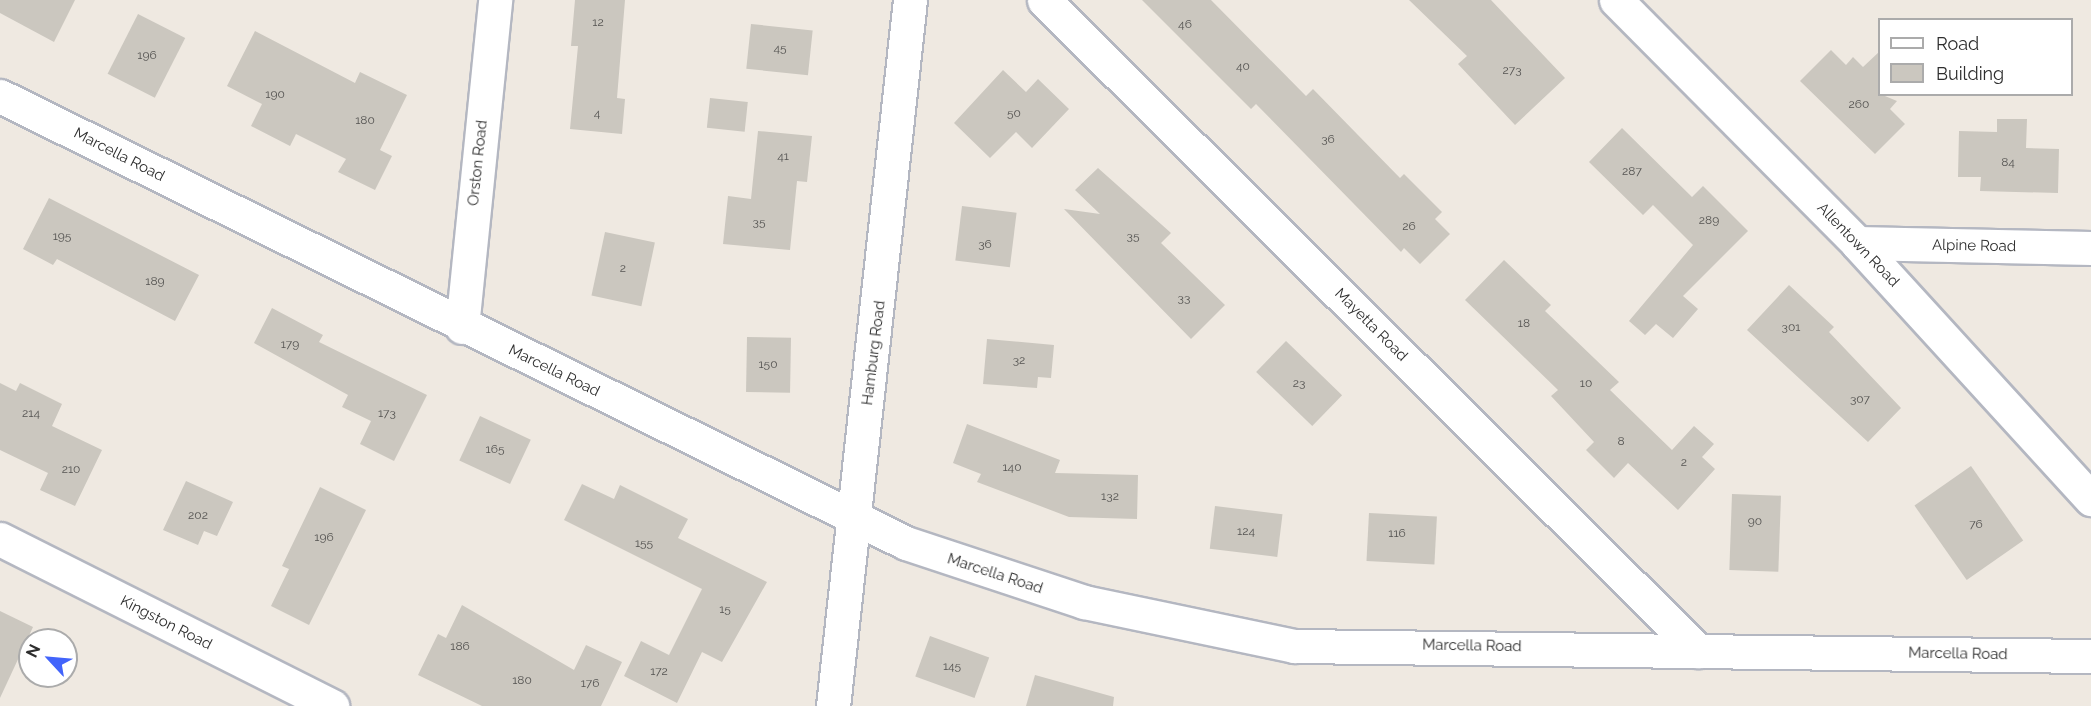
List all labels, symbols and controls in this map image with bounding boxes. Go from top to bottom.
house number: 12 [592,16,604,30]
house number: 46 [1178,18,1192,32]
legend [1878,18,2073,96]
text: Road [1936,33,1979,54]
house number: 45 [773,42,787,56]
house number: 196 [137,49,157,63]
house number: 40 [1236,60,1250,74]
text: Building [1936,63,2004,84]
house number: 273 [1502,64,1522,78]
house number: 190 [265,88,285,102]
house number: 260 [1849,98,1869,112]
house number: 4 [594,107,600,121]
house number: 50 [1007,107,1021,121]
house number: 180 [355,114,375,128]
street label: Orston Road [465,119,491,207]
street label: Marcella Road [71,124,167,186]
house number: 36 [1321,133,1335,147]
house number: 41 [777,150,789,164]
house number: 84 [2001,156,2015,170]
house number: 287 [1622,165,1642,179]
street label: Allentown Road [1813,199,1903,291]
house number: 289 [1699,214,1719,228]
house number: 35 [753,216,765,230]
house number: 26 [1402,220,1416,234]
house number: 195 [53,230,71,244]
house number: 35 [1127,230,1139,244]
street label: Alpine Road [1932,236,2016,256]
house number: 36 [978,238,992,252]
house number: 2 [620,262,626,276]
house number: 189 [145,275,165,289]
street label: Mayetta Road [1331,285,1411,365]
house number: 33 [1178,292,1190,306]
street label: Hamburg Road [859,300,889,406]
house number: 18 [1518,317,1530,331]
house number: 301 [1782,321,1800,335]
house number: 179 [281,338,299,352]
street label: Marcella Road [505,341,603,401]
house number: 32 [1013,354,1025,368]
house number: 150 [758,358,778,372]
house number: 23 [1293,377,1305,391]
house number: 10 [1580,377,1592,391]
house number: 307 [1850,393,1870,407]
house number: 214 [22,407,40,421]
house number: 173 [378,407,396,421]
house number: 8 [1617,435,1625,449]
house number: 165 [486,443,504,457]
house number: 2 [1681,456,1687,470]
house number: 140 [1002,461,1022,475]
house number: 210 [62,463,80,477]
house number: 132 [1101,490,1119,504]
house number: 202 [188,509,208,523]
house number: 90 [1748,515,1762,529]
house number: 76 [1969,518,1983,532]
house number: 124 [1237,525,1255,539]
house number: 116 [1388,527,1406,541]
house number: 196 [314,531,334,545]
house number: 155 [635,537,653,551]
street label: Marcella Road [945,550,1045,598]
street label: Kingston Road [117,592,215,654]
house number: 15 [719,603,731,617]
north arrow [18,628,78,688]
street label: Marcella Road [1422,636,1522,656]
house number: 186 [450,640,470,654]
text: N [22,641,44,660]
street label: Marcella Road [1908,644,2008,664]
house number: 145 [943,660,961,674]
house number: 172 [650,665,668,679]
house number: 180 [512,674,532,688]
house number: 176 [581,677,599,691]

